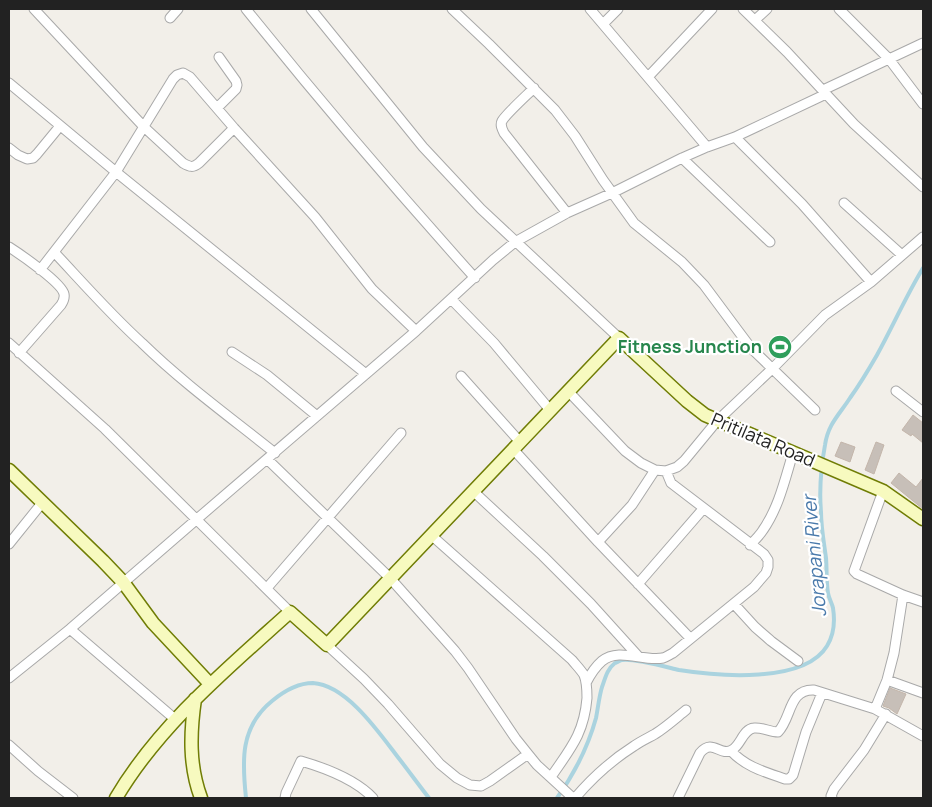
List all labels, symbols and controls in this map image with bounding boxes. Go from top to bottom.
place label: Fitness Junction [618,334,762,358]
sports icon: Fitness Junction [767,334,793,360]
street label: Pritilata Road [708,406,819,472]
water label: Jorapani River [796,492,832,618]

